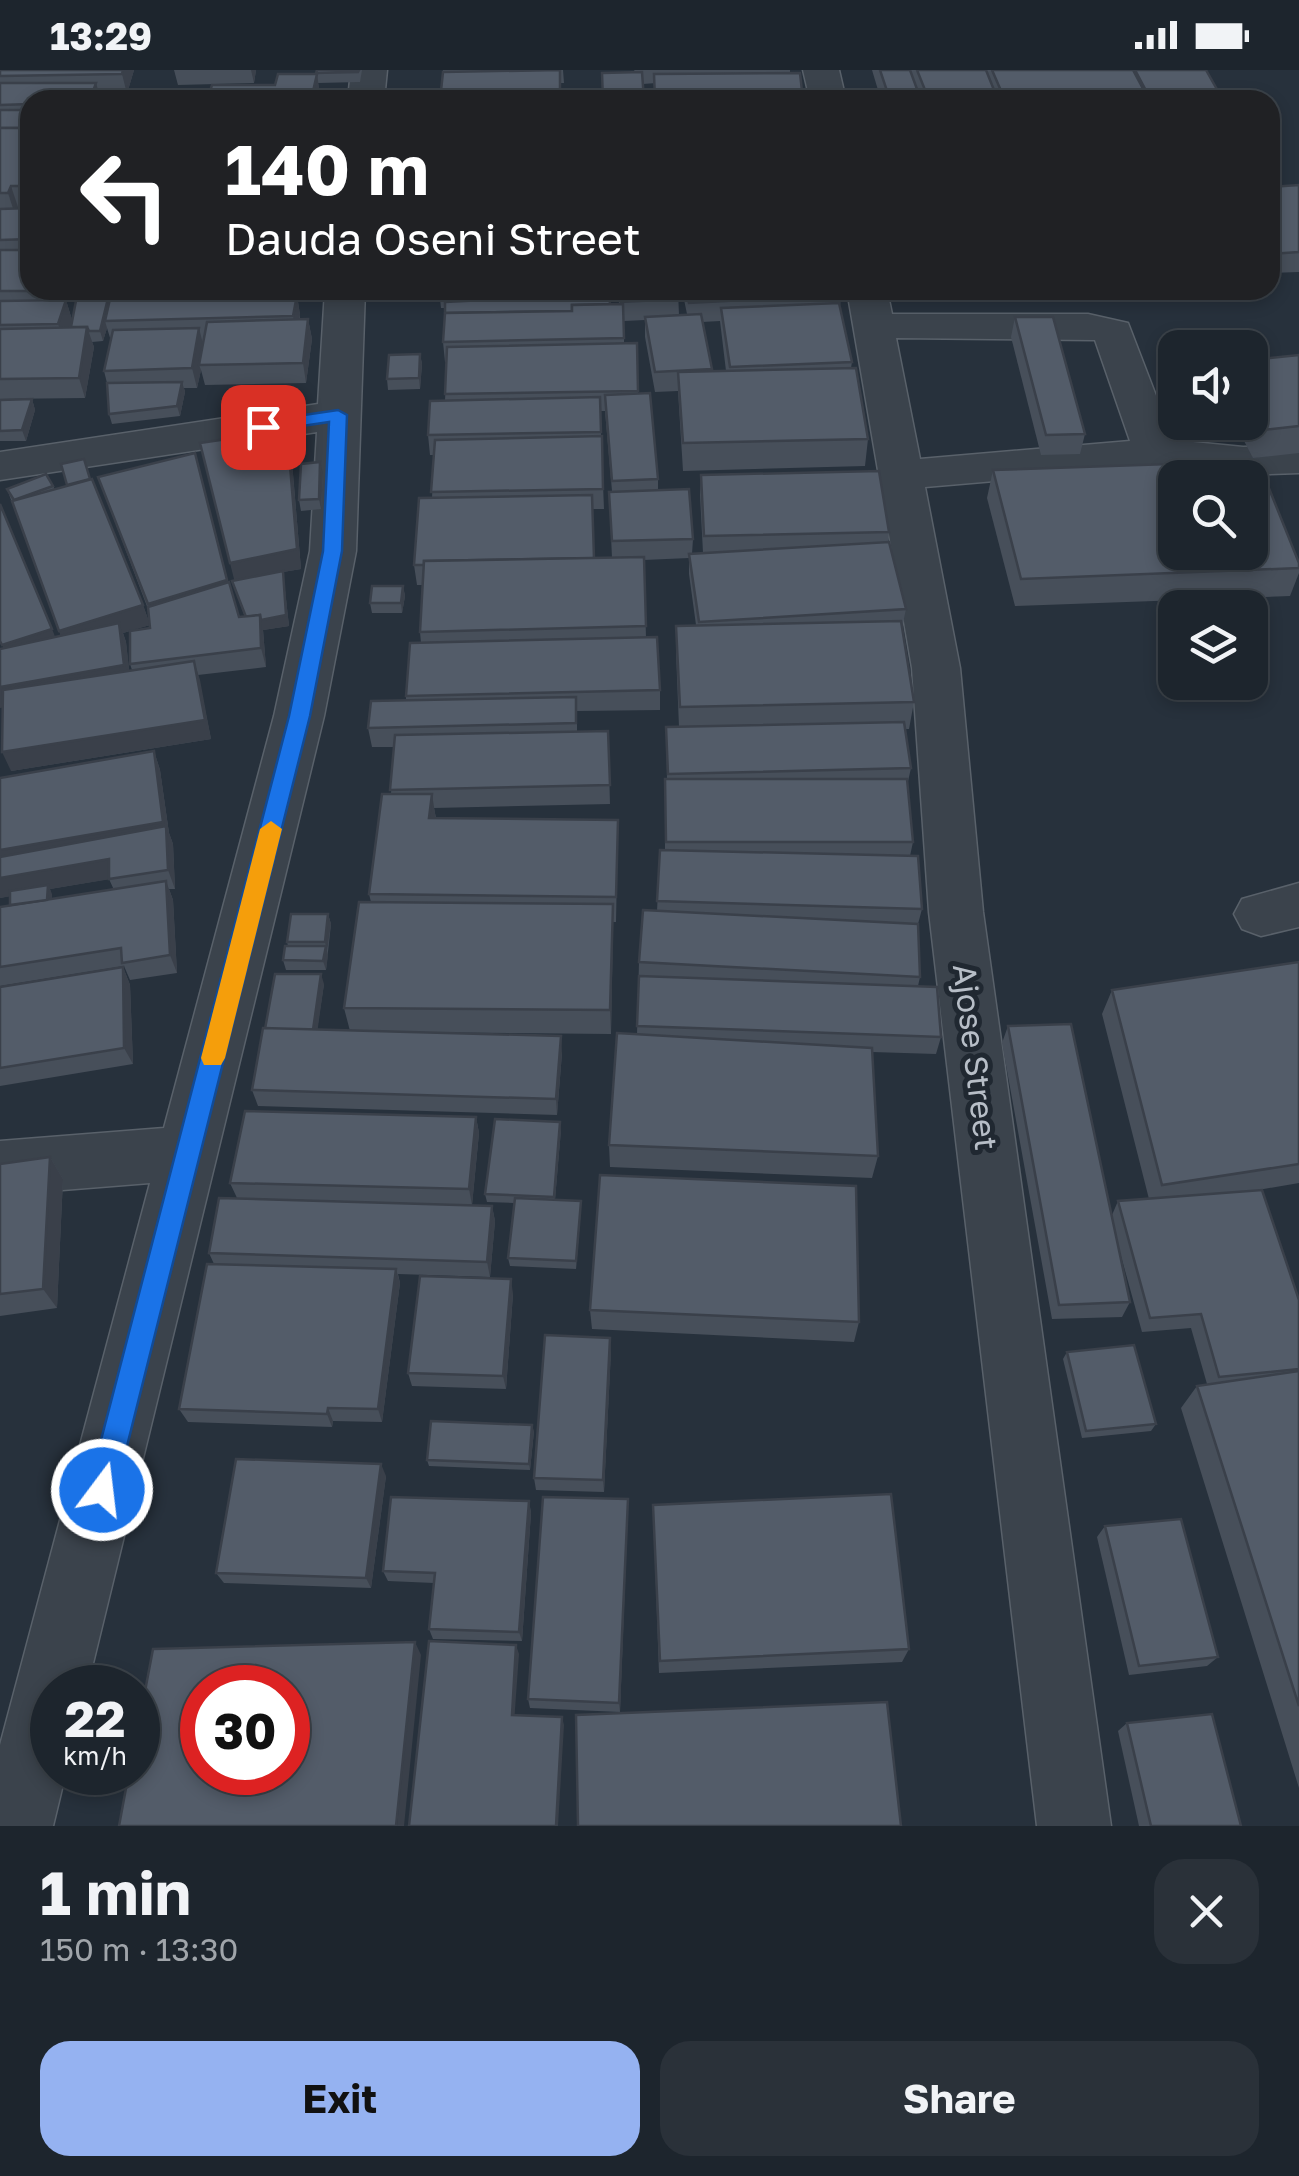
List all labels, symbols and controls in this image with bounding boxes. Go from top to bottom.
text: 13:29 [50,13,152,58]
text: 140 m [225,126,429,210]
icon: left [60,130,190,260]
text: Dauda Oseni Street [225,211,641,265]
map controls [1158,330,1268,700]
button: sound [1158,330,1268,440]
pin [221,385,306,470]
icon: arrive [236,400,291,455]
button: search [1158,460,1268,570]
button: layers [1158,590,1268,700]
street label: Ajose Street [946,962,1006,1152]
position arrow [50,1438,154,1542]
speed limit sign: 30 [180,1665,310,1795]
text: 22 [64,1688,125,1748]
text: km/h [63,1740,127,1771]
text: 1 min [40,1856,191,1928]
button: close [1154,1859,1259,1964]
text: 150 m · 13:30 [40,1930,238,1968]
button: Exit [40,2041,640,2156]
button: Share [660,2041,1259,2156]

